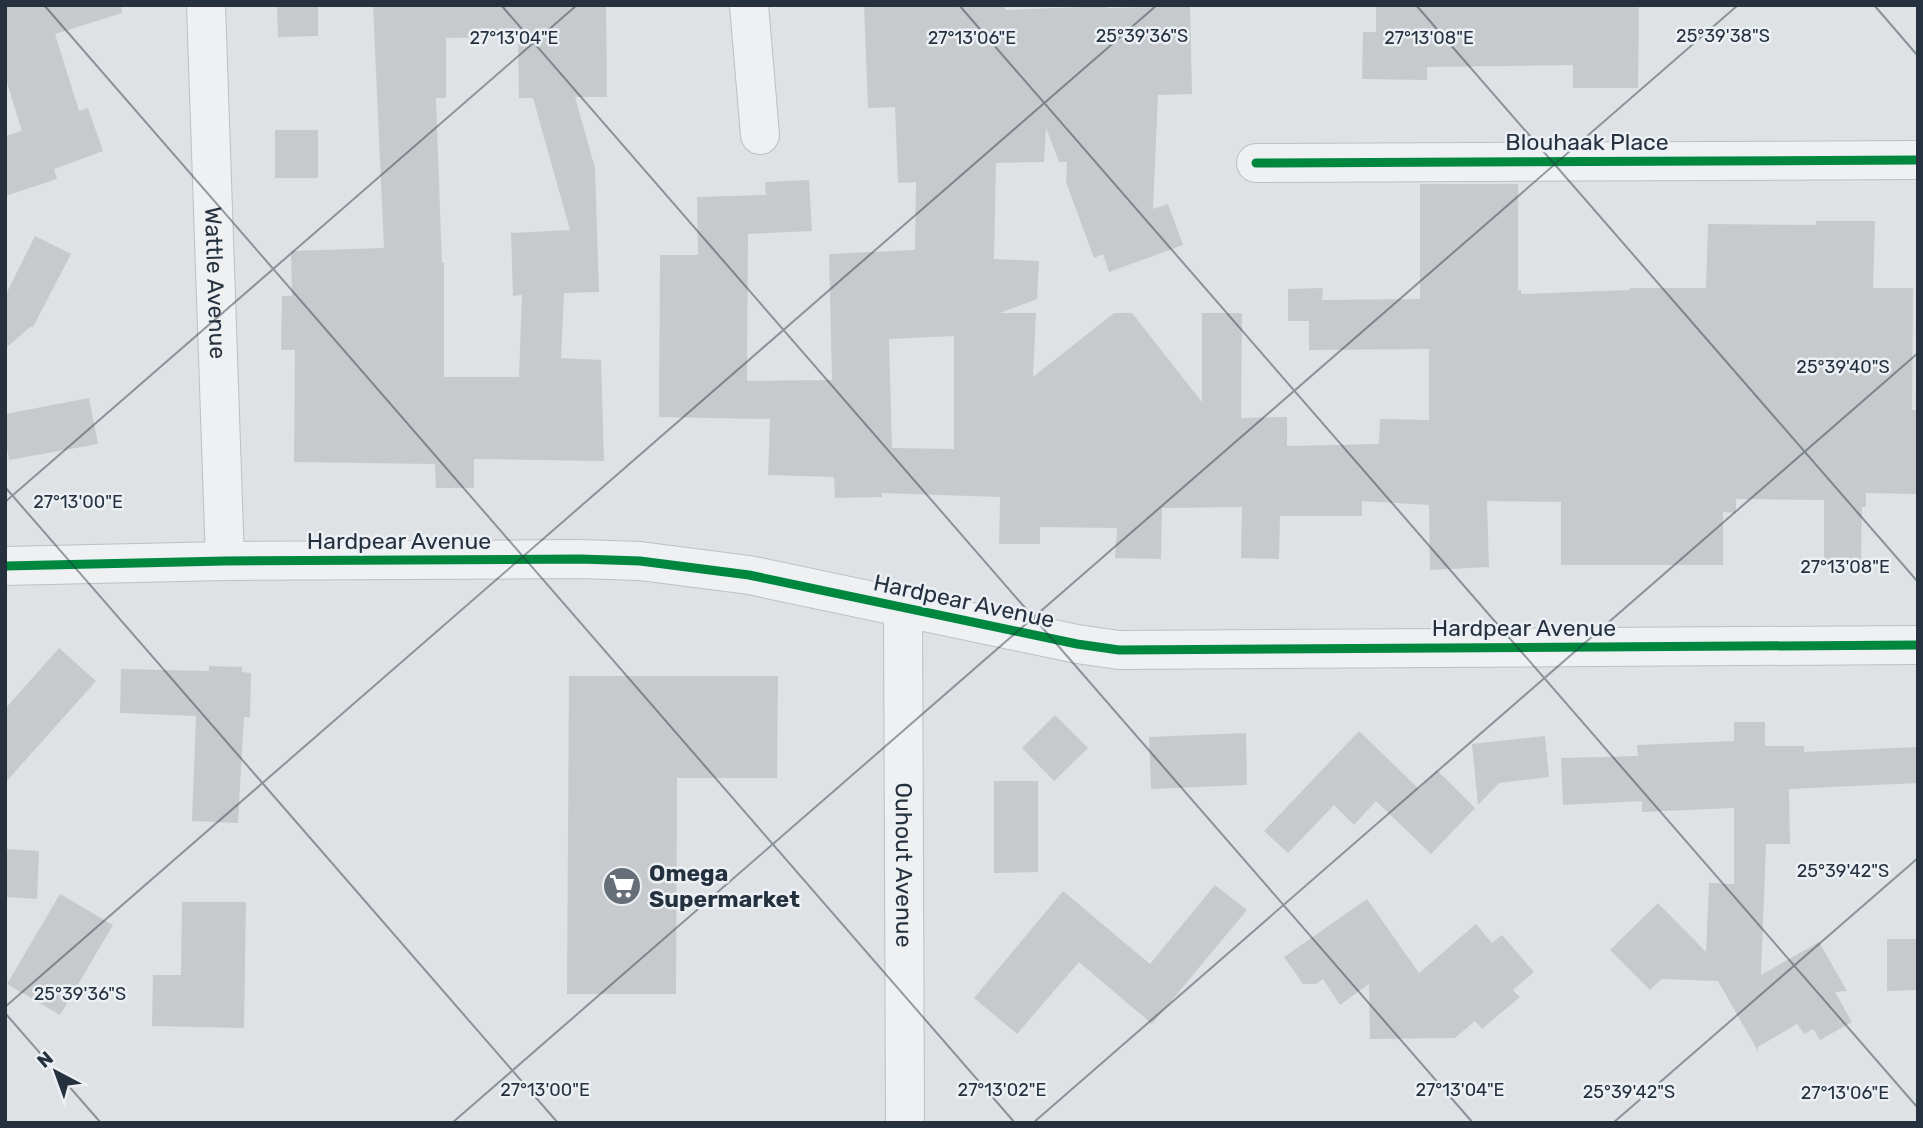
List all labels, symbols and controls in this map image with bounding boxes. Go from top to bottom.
text: 25°39'36"S [1096,25,1188,47]
text: 25°39'38"S [1676,25,1770,47]
text: 27°13'04"E [469,27,559,49]
text: 27°13'06"E [928,27,1016,49]
text: 27°13'08"E [1384,27,1474,49]
street label: Blouhaak Place [1505,128,1669,156]
street label: Wattle Avenue [199,206,232,360]
text: 25°39'40"S [1796,356,1890,378]
text: 27°13'00"E [33,491,123,513]
street label: Hardpear Avenue [307,527,491,555]
text: 27°13'08"E [1800,556,1890,578]
street label: Hardpear Avenue [871,568,1057,634]
street label: Hardpear Avenue [1432,614,1616,642]
street label: Ouhout Avenue [890,782,918,948]
place label: Omega Supermarket [649,859,800,913]
text: 25°39'42"S [1797,860,1889,882]
supermarket icon: Omega Supermarket [601,865,643,907]
text: 25°39'36"S [34,983,126,1005]
north arrow [21,1037,91,1107]
text: N [32,1046,58,1073]
text: 27°13'00"E [500,1079,590,1101]
text: 27°13'02"E [958,1079,1046,1101]
text: 27°13'04"E [1415,1079,1505,1101]
text: 25°39'42"S [1583,1081,1675,1103]
text: 27°13'06"E [1801,1082,1889,1104]

